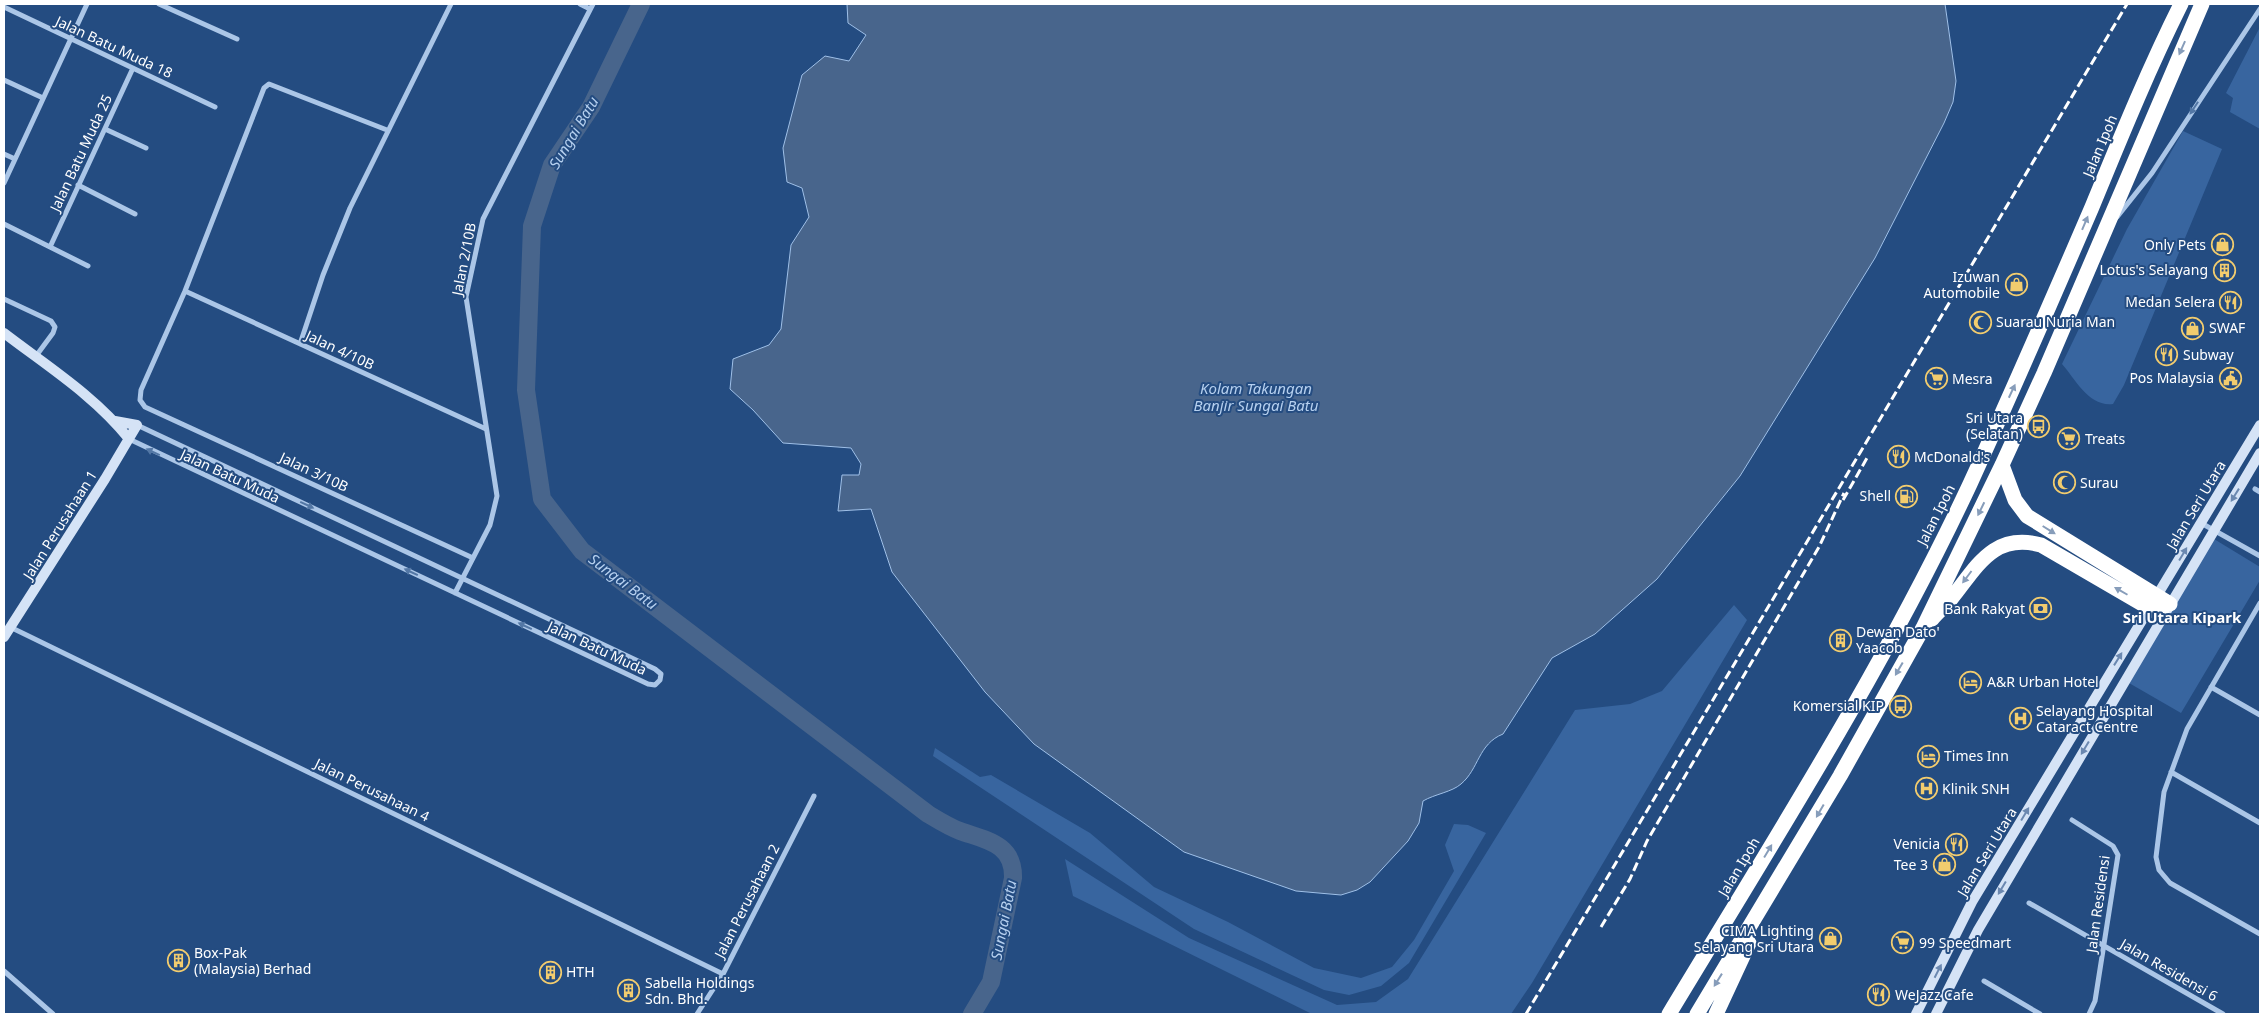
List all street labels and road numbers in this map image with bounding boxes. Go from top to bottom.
street label: Jalan Batu Muda 18 [51,10,176,82]
street label: Jalan Batu Muda 25 [44,91,116,216]
street label: Jalan Ipoh [2077,112,2121,182]
street label: Jalan 2/10B [447,221,480,299]
street label: Jalan 4/10B [301,325,378,374]
street label: Jalan Batu Muda [176,443,283,507]
street label: Jalan 3/10B [275,447,352,496]
street label: Jalan Seri Utara [2161,457,2230,554]
street label: Jalan Perusahaan 1 [17,466,101,585]
street label: Jalan Ipoh [1911,481,1959,550]
street label: Jalan Batu Muda [543,615,650,679]
street label: Jalan Perusahaan 4 [310,753,433,826]
street label: Jalan Seri Utara [1952,804,2021,901]
street label: Jalan Ipoh [1712,834,1764,902]
street label: Jalan Perusahaan 2 [709,841,783,963]
street label: Jalan Residensi [2081,854,2114,956]
street label: Jalan Residensi 6 [2115,933,2221,1005]

